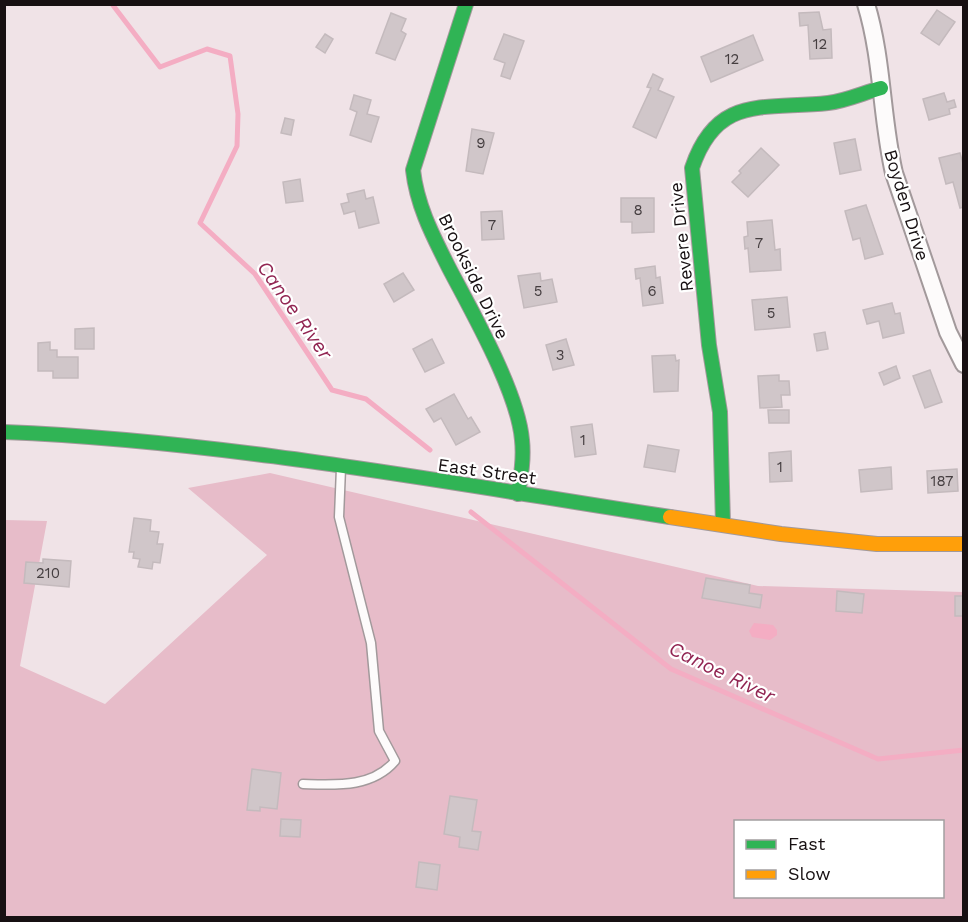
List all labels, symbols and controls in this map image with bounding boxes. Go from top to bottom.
house number: 12 [813,35,827,53]
house number: 12 [725,50,739,68]
house number: 9 [476,134,486,152]
street label: Boyden Drive [880,147,934,263]
street label: Revere Drive [665,181,697,293]
house number: 8 [633,201,643,219]
street label: Brookside Drive [434,210,514,342]
house number: 7 [488,216,496,234]
house number: 7 [755,234,763,252]
water label: Canoe River [252,256,338,365]
house number: 5 [534,282,542,300]
house number: 6 [647,282,657,300]
house number: 5 [767,304,775,322]
house number: 3 [556,346,564,364]
house number: 1 [580,431,586,449]
street label: East Street [437,454,538,488]
house number: 1 [777,458,783,476]
house number: 187 [931,472,953,490]
house number: 210 [36,564,60,582]
water label: Canoe River [665,636,780,709]
legend [734,820,944,898]
text: Fast [788,833,826,854]
text: Slow [788,863,831,884]

